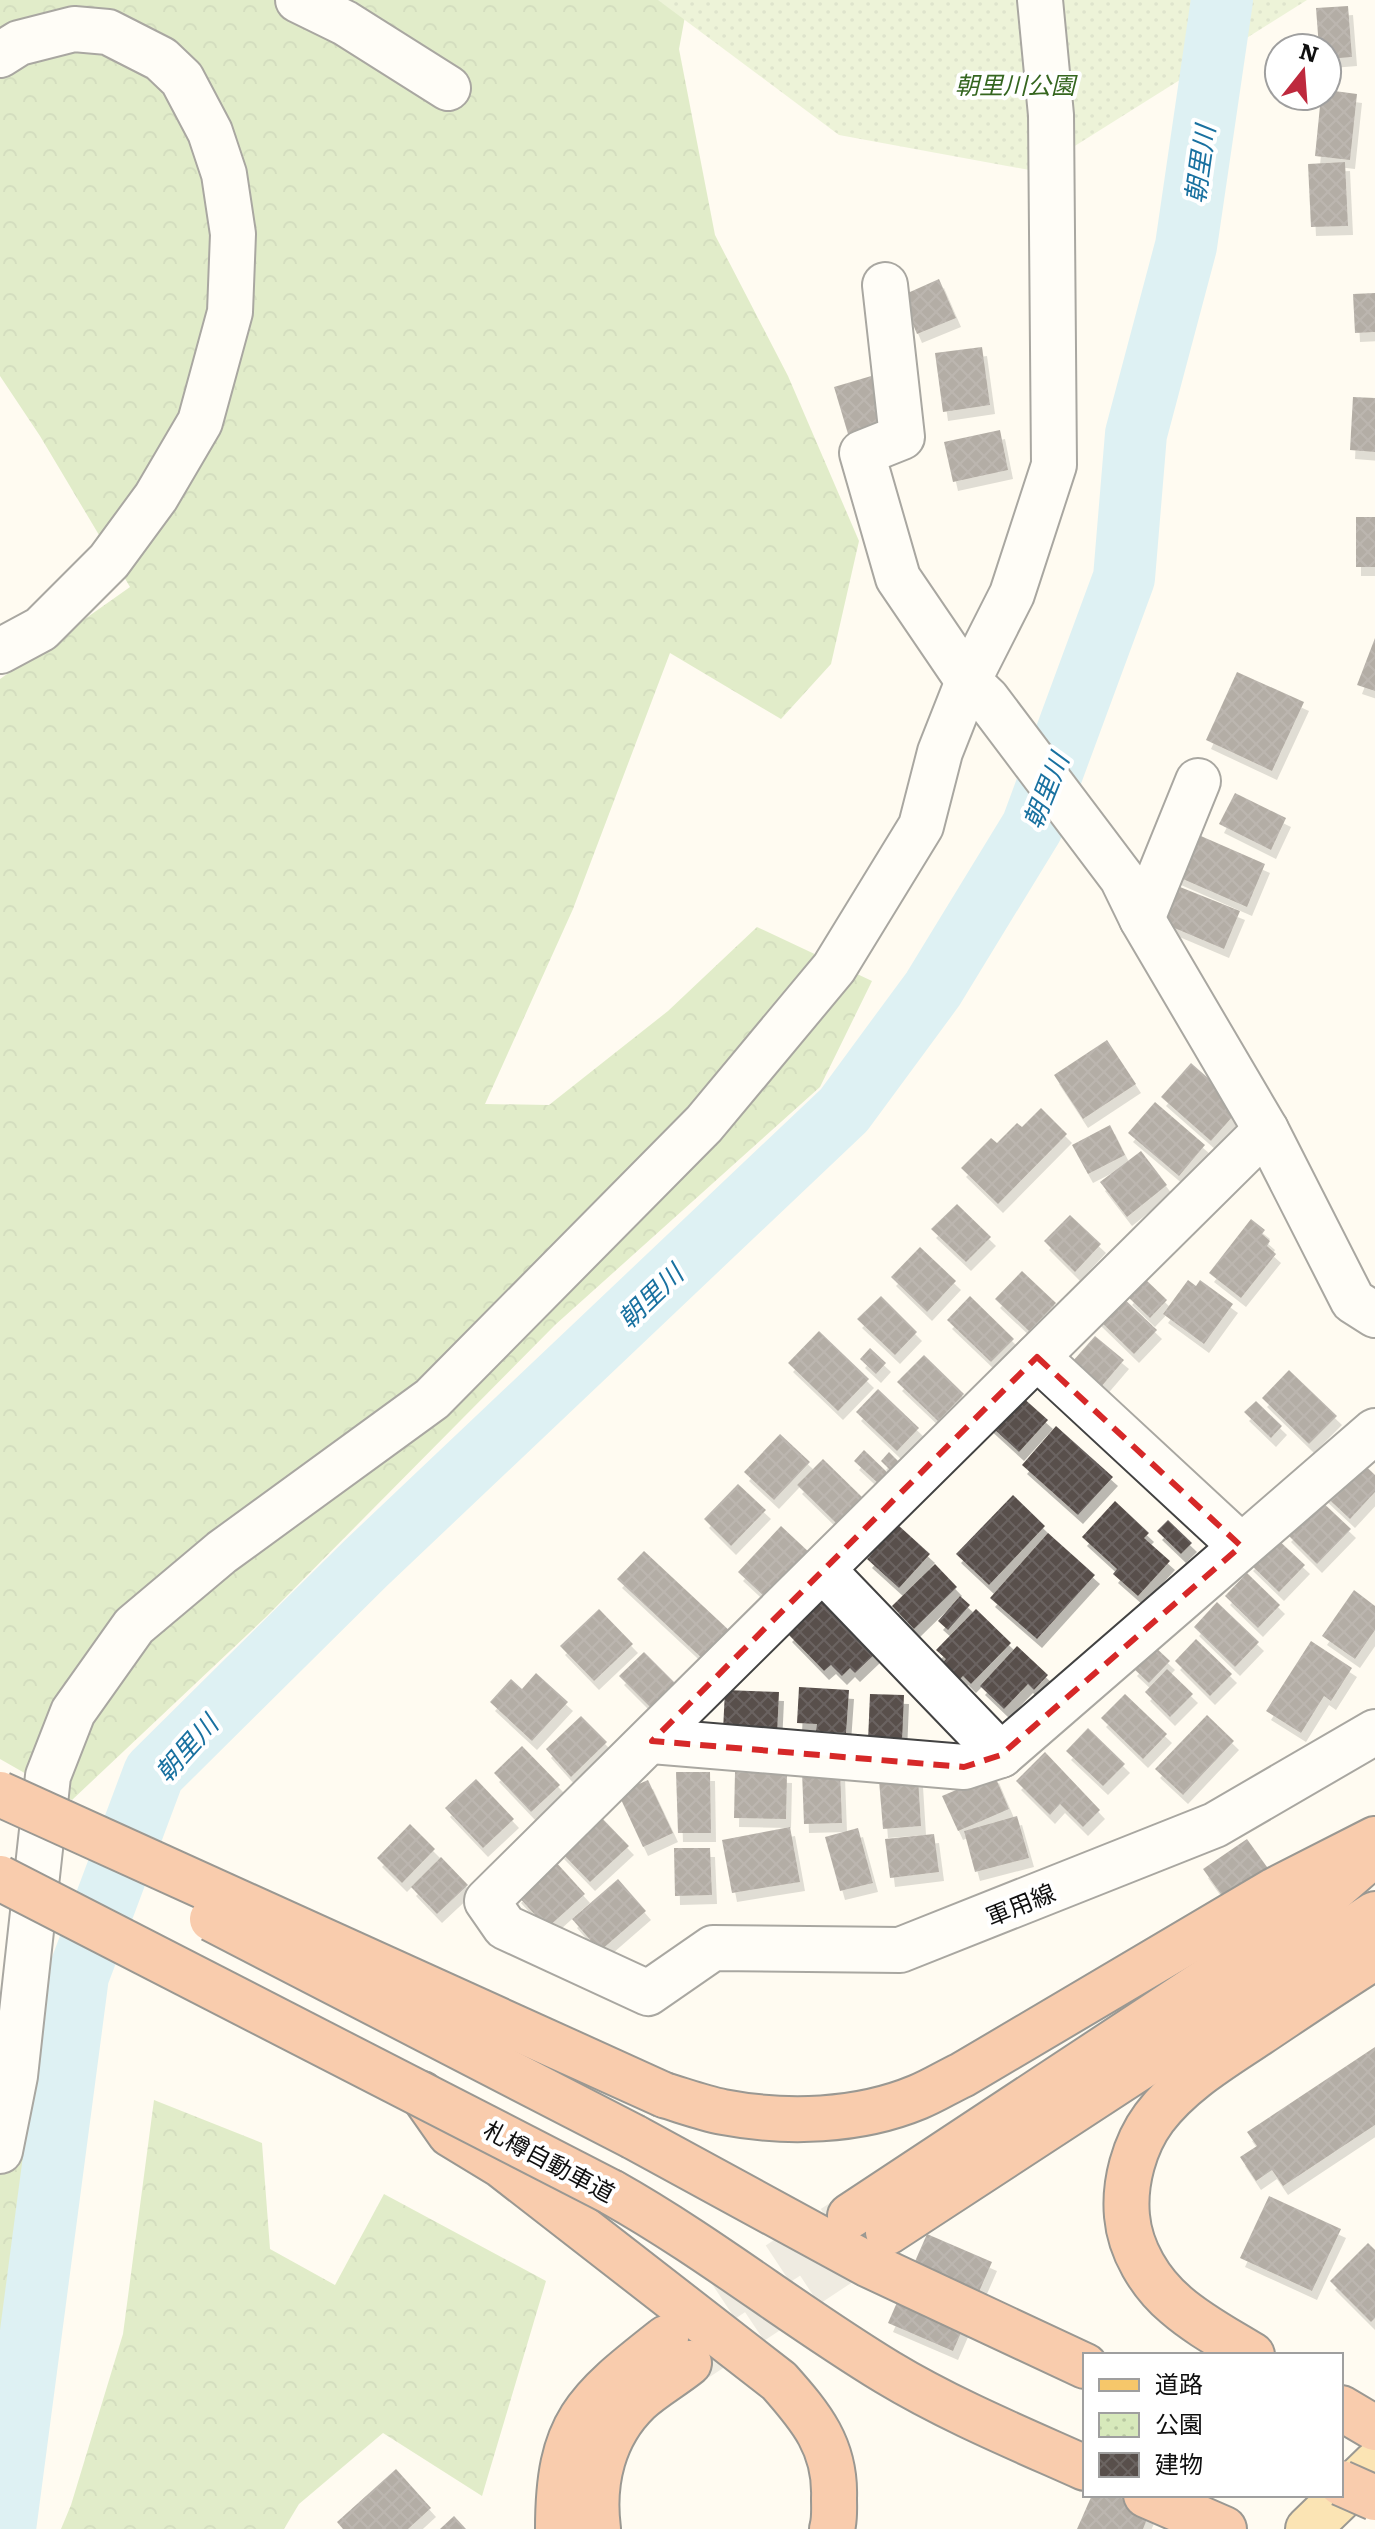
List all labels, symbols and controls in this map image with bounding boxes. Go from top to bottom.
north arrow [1263,32,1343,112]
text: N [1296,33,1323,70]
park label: 朝里川公園 [955,66,1078,101]
water label: 朝里川 [1173,120,1223,205]
water label: 朝里川 [1011,744,1078,833]
water label: 朝里川 [607,1252,693,1336]
water label: 朝里川 [144,1703,228,1789]
street label: 軍用線 [980,1873,1060,1933]
street label: 札樽自動車道 [478,2111,622,2209]
legend [1083,2353,1343,2497]
text: 道路 [1155,2365,1203,2400]
text: 公園 [1155,2405,1203,2440]
text: 建物 [1155,2445,1203,2480]

